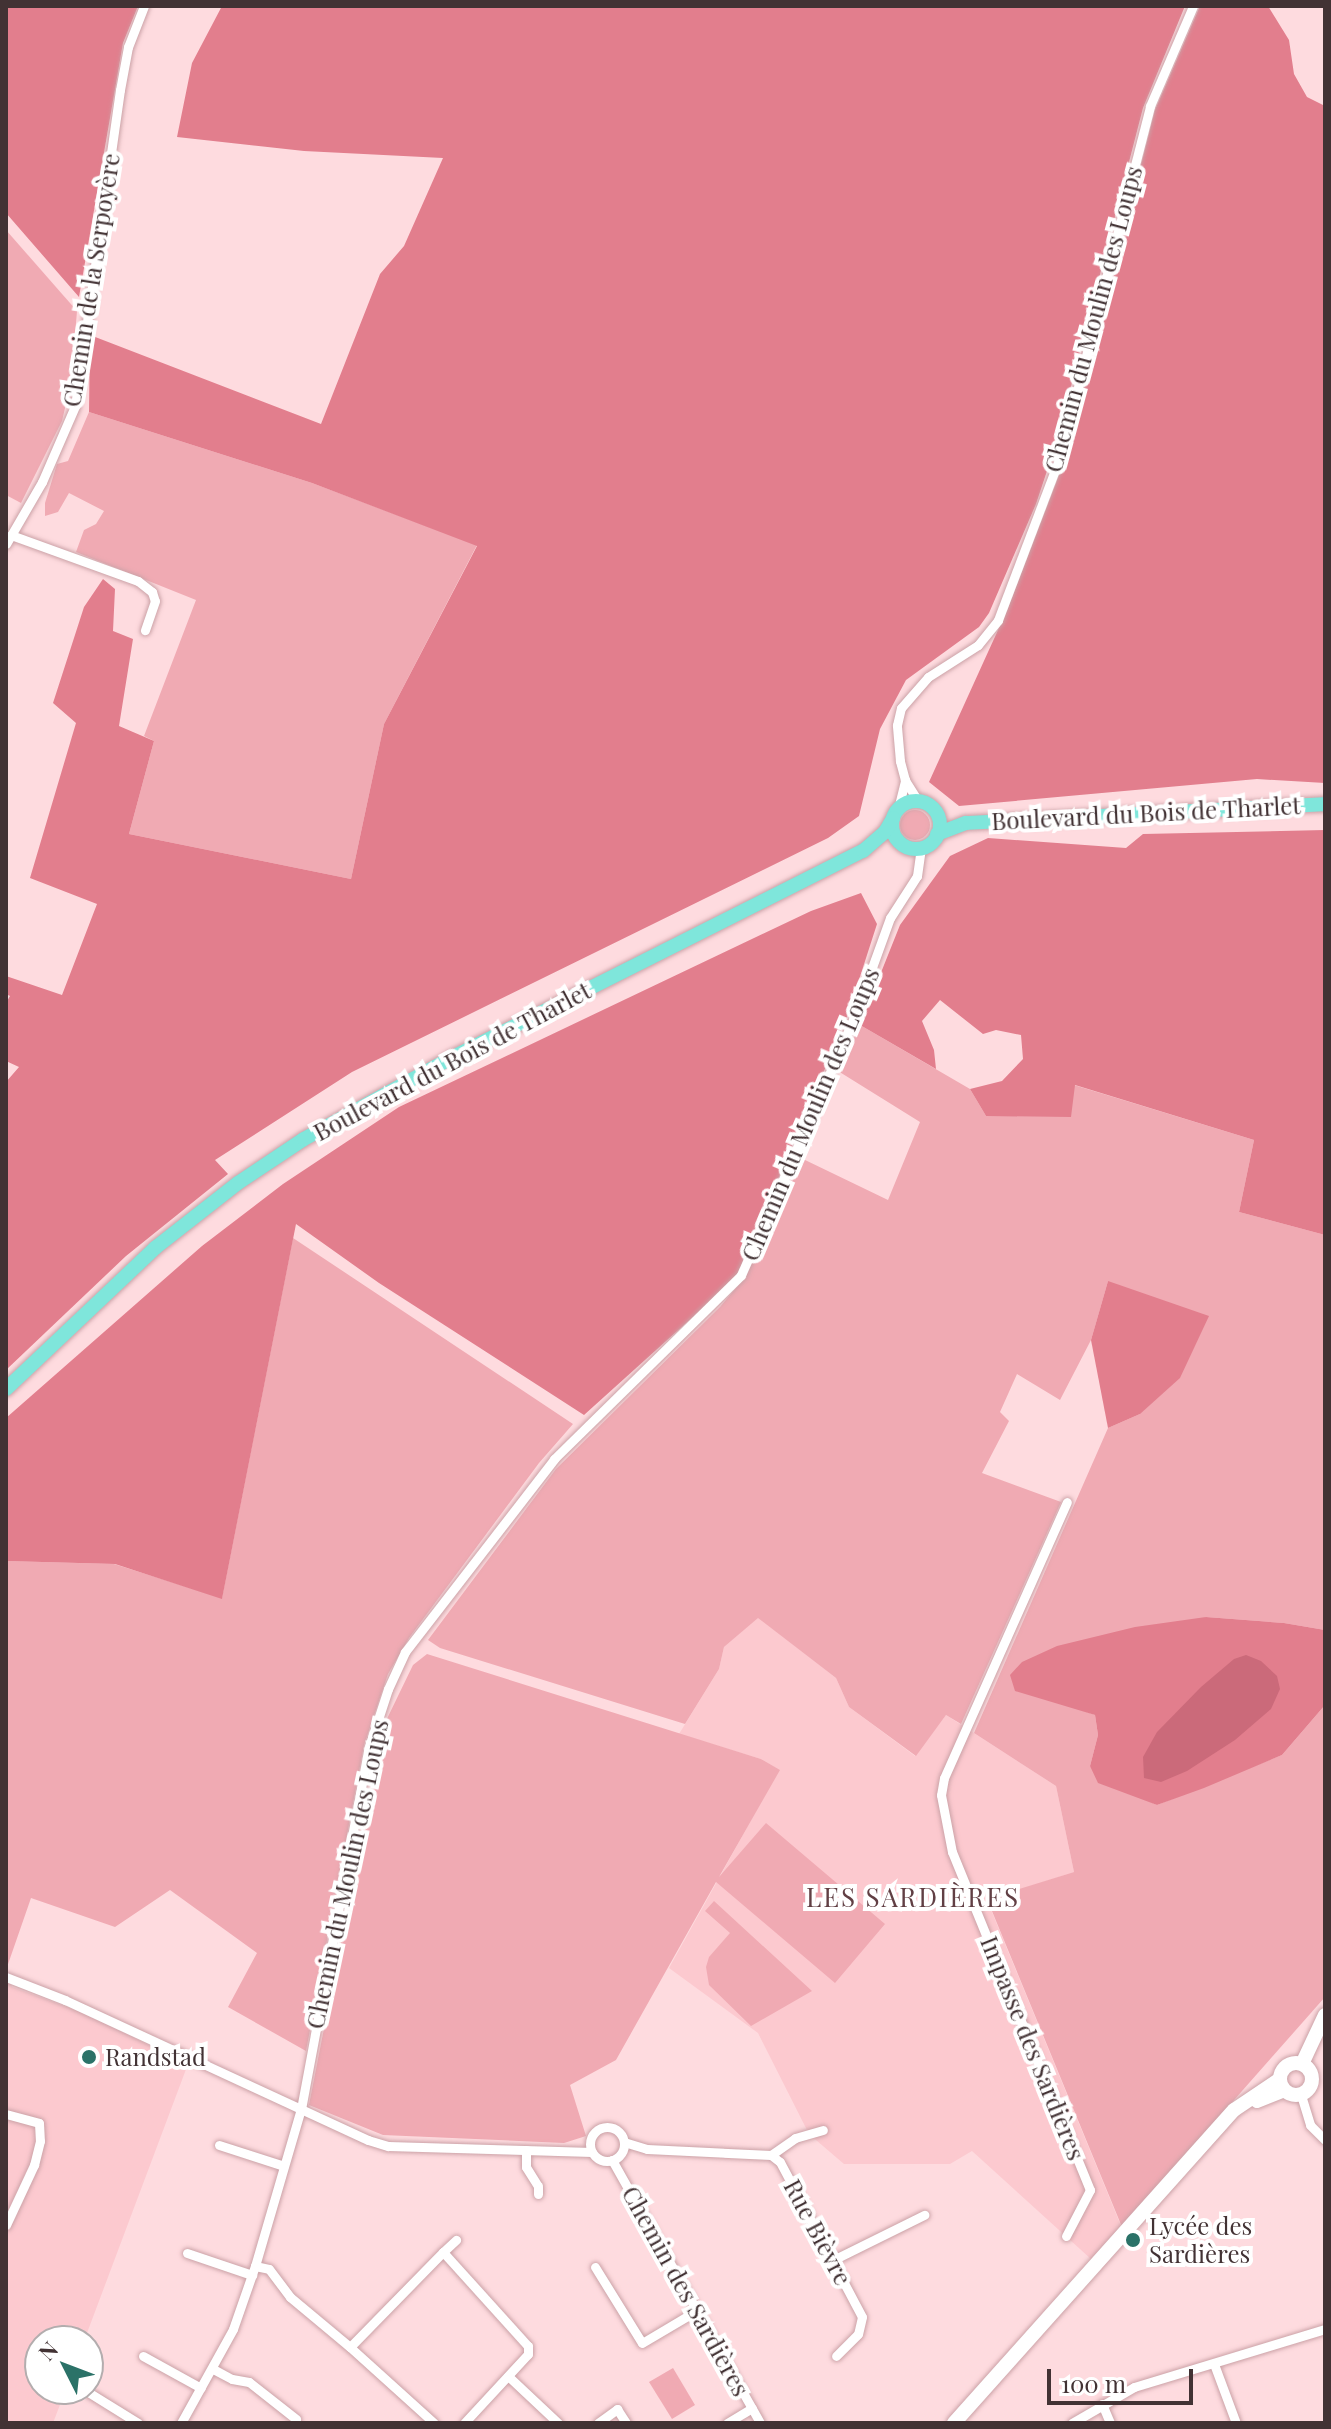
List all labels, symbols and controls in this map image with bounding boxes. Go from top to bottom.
street label: Chemin de la Serpoyère [57,151,125,409]
street label: Chemin du Moulin des Loups [1038,163,1148,475]
street label: Boulevard du Bois de Tharlet [990,790,1302,836]
street label: Chemin du Moulin des Loups [735,963,885,1265]
street label: Boulevard du Bois de Tharlet [308,975,596,1147]
street label: Chemin du Moulin des Loups [300,1717,394,2031]
district label: LES SARDIÈRES [806,1881,1020,1913]
street label: Impasse des Sardières [975,1932,1091,2164]
place label: Randstad [105,2043,206,2071]
marker: Randstad [80,2048,98,2066]
street label: Rue Bièvre [778,2174,858,2290]
street label: Chemin des Sardières [616,2181,756,2401]
place label: Lycée des Sardières [1149,2212,1252,2268]
marker: Lycée des Sardières [1124,2231,1142,2249]
north arrow [24,2325,104,2405]
text: N [31,2334,64,2366]
scale bar [1051,2353,1197,2403]
text: 100 m [1061,2367,1126,2399]

